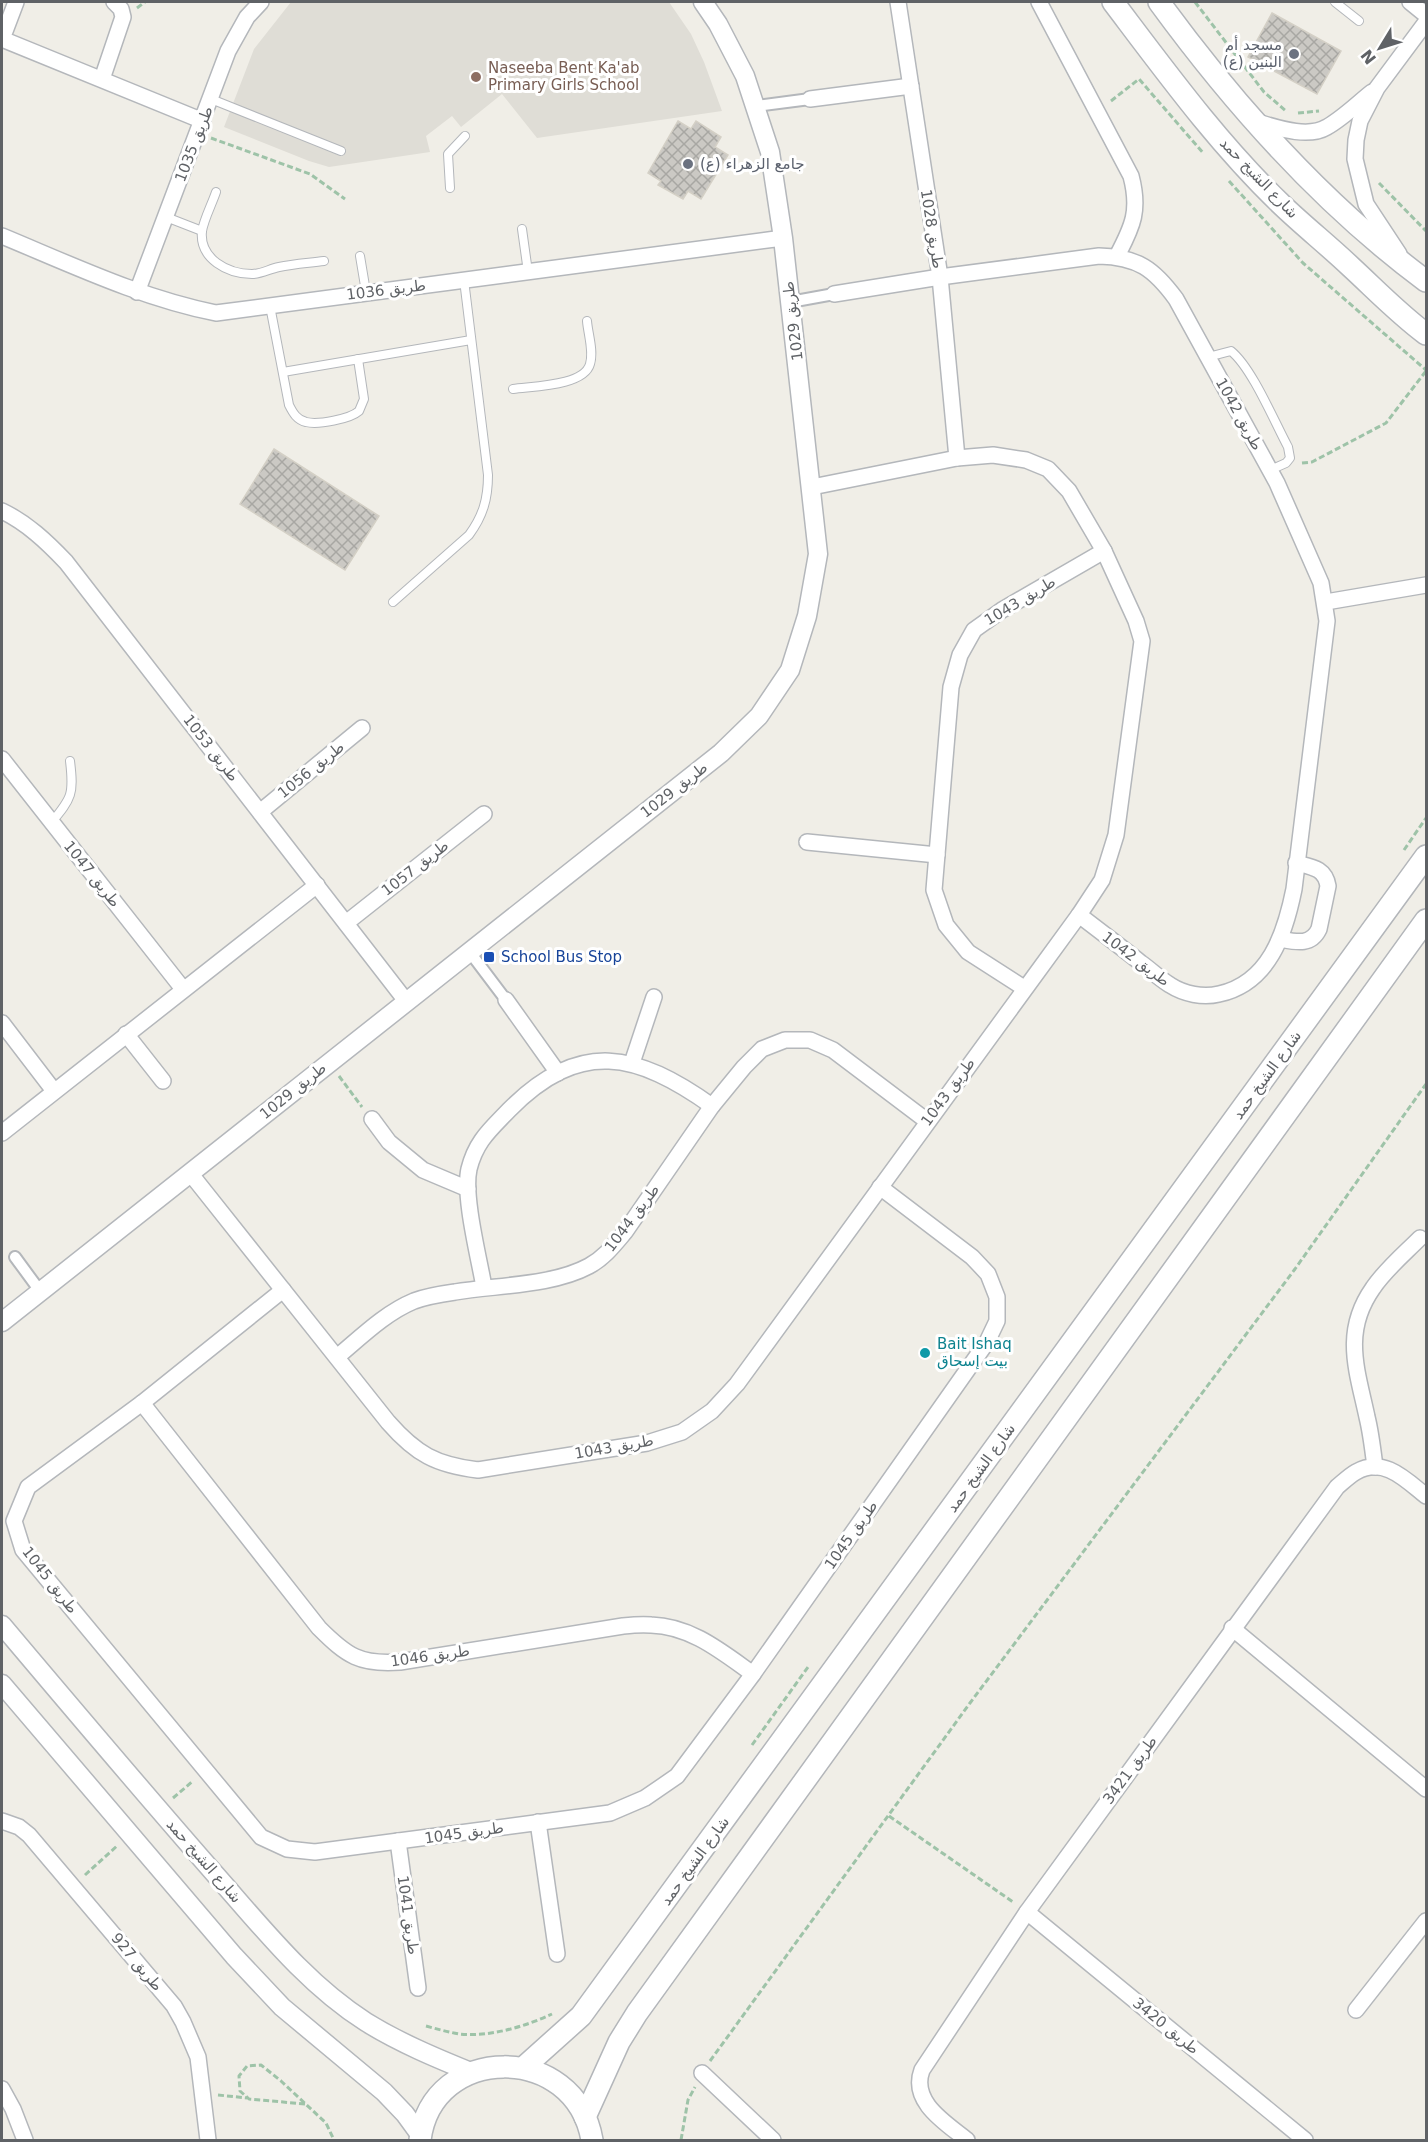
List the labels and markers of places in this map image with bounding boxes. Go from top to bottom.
place label: مسجد أم البنين (ع) [1223,35,1282,71]
marker: مسجد أم البنين (ع) [1287,47,1301,61]
place label: Naseeba Bent Ka'ab Primary Girls School [488,59,639,94]
marker: Naseeba Bent Ka'ab Primary Girls School [469,70,483,84]
place label: جامع الزهراء (ع) [700,155,804,173]
marker: جامع الزهراء (ع) [681,157,695,171]
place label: School Bus Stop [501,948,622,966]
marker: School Bus Stop [482,950,496,964]
place label: Bait Ishaq بيت إسحاق [937,1335,1012,1370]
marker: Bait Ishaq بيت إسحاق [918,1346,932,1360]

